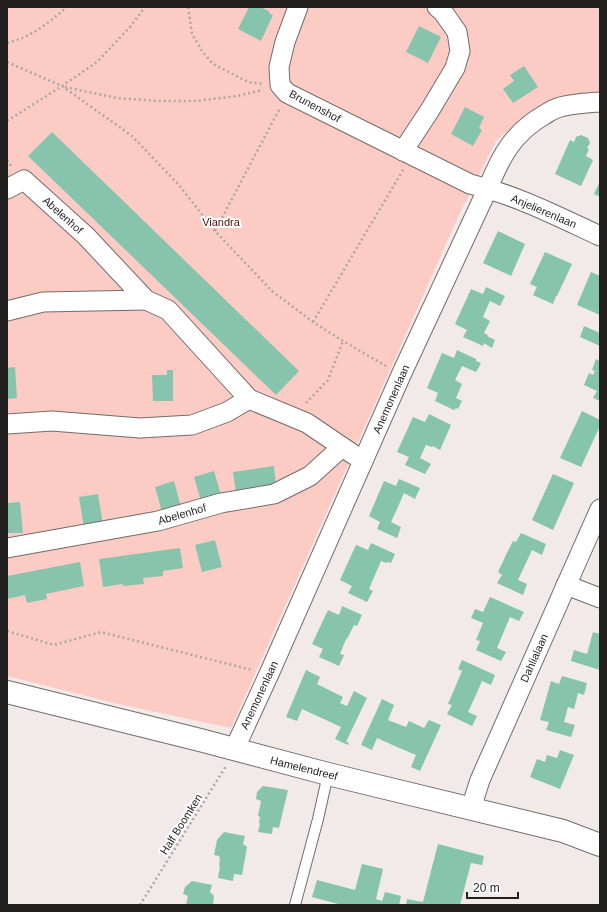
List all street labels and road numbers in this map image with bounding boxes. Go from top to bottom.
street label: Brunenshof [287,87,343,125]
street label: Anjelierenlaan [510,192,578,230]
street label: Abelenhof [41,194,86,237]
street label: Anemonenlaan [370,363,412,435]
street label: Abelenhof [157,501,208,527]
street label: Dahlialaan [518,632,550,684]
street label: Anemonenlaan [238,659,280,731]
street label: Hamelendreef [269,754,340,782]
street label: Half Boomken [158,792,204,856]

